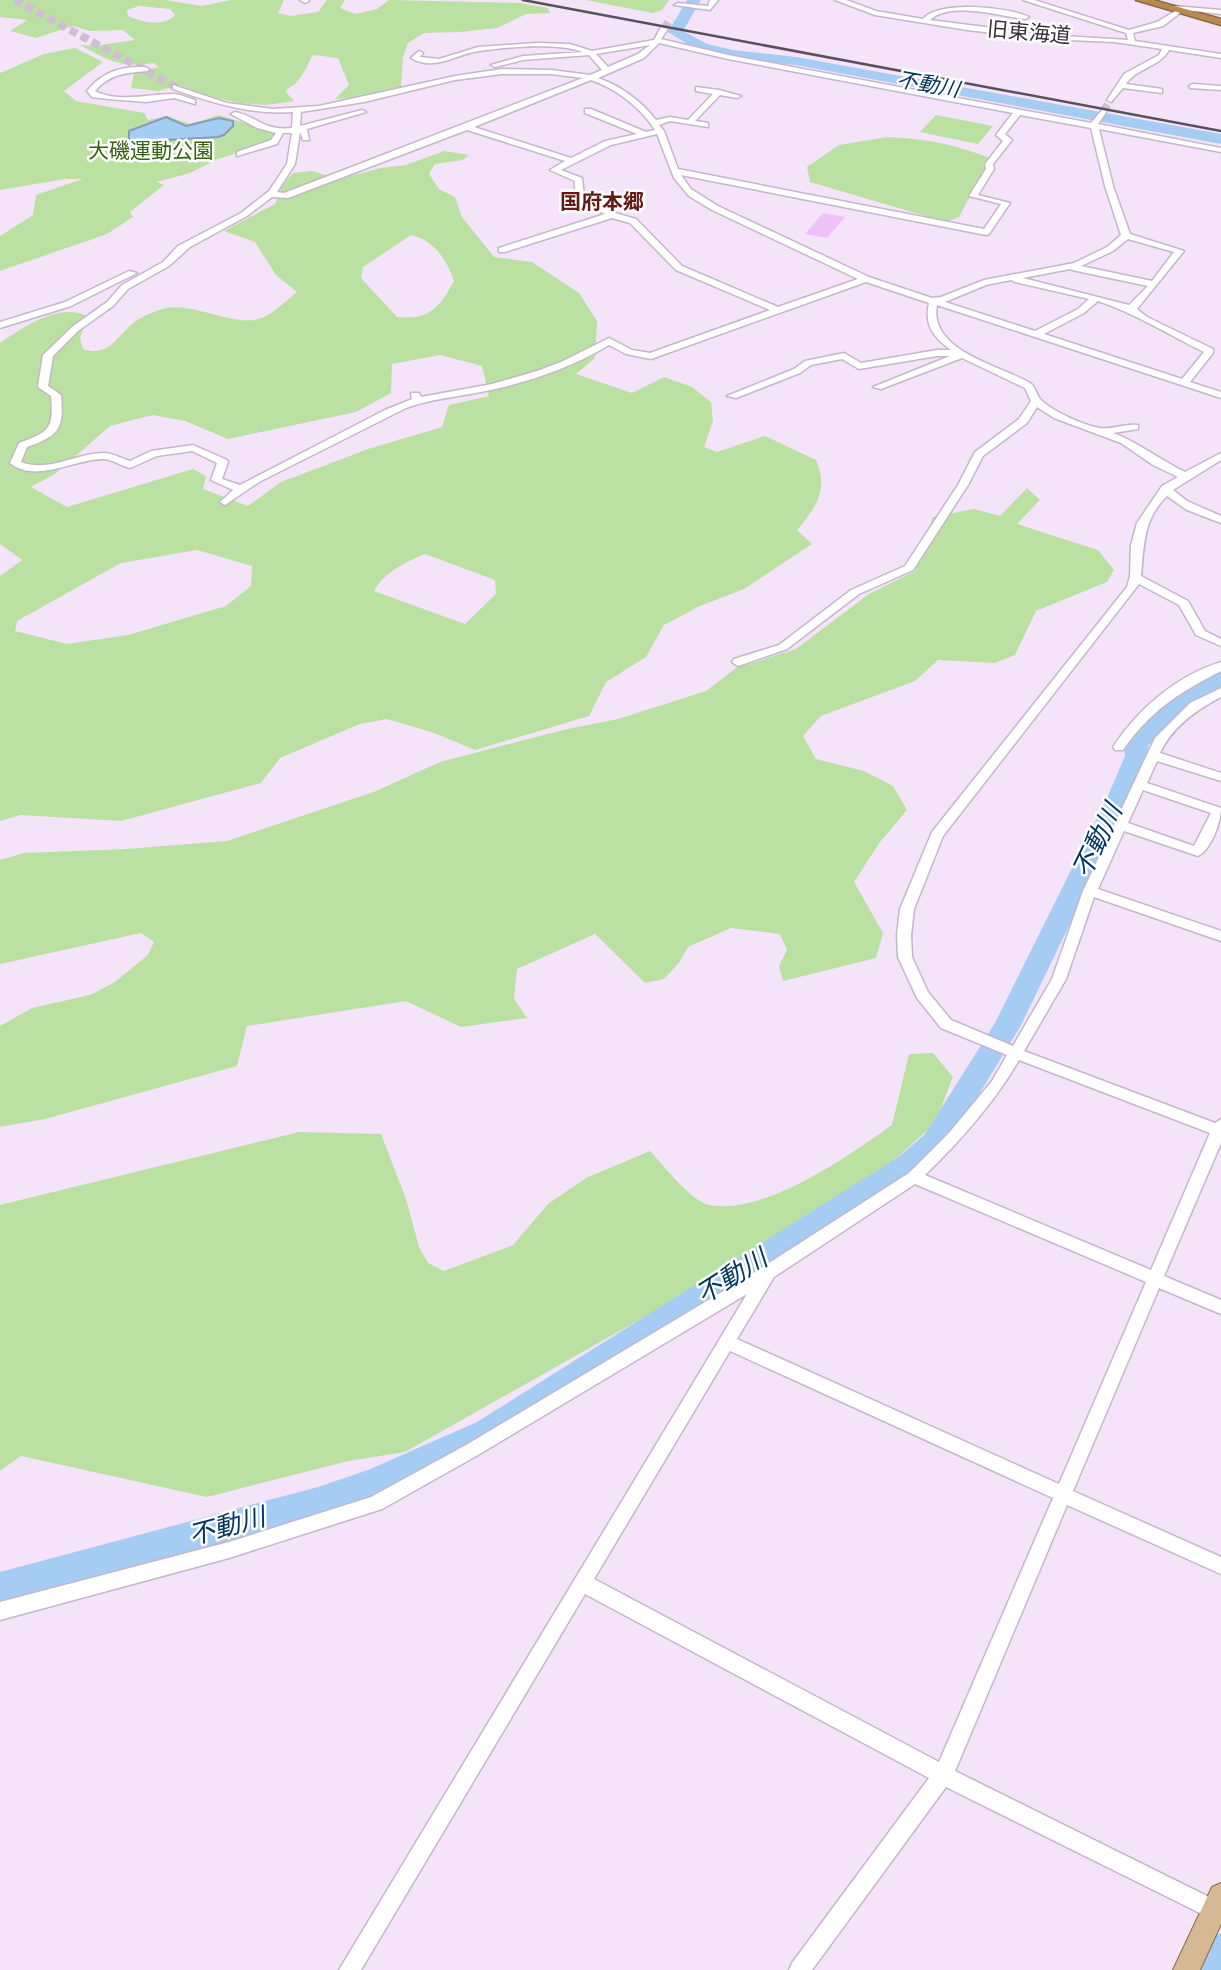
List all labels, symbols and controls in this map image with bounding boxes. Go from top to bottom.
street label: 旧東海道 [986,18,1072,47]
water label: 不動川 [895,68,963,101]
park label: 大磯運動公園 [88,140,214,162]
district label: 国府本郷 [560,191,644,213]
water label: 不動川 [1068,797,1128,882]
water label: 不動川 [692,1243,775,1309]
water label: 不動川 [186,1503,271,1550]

